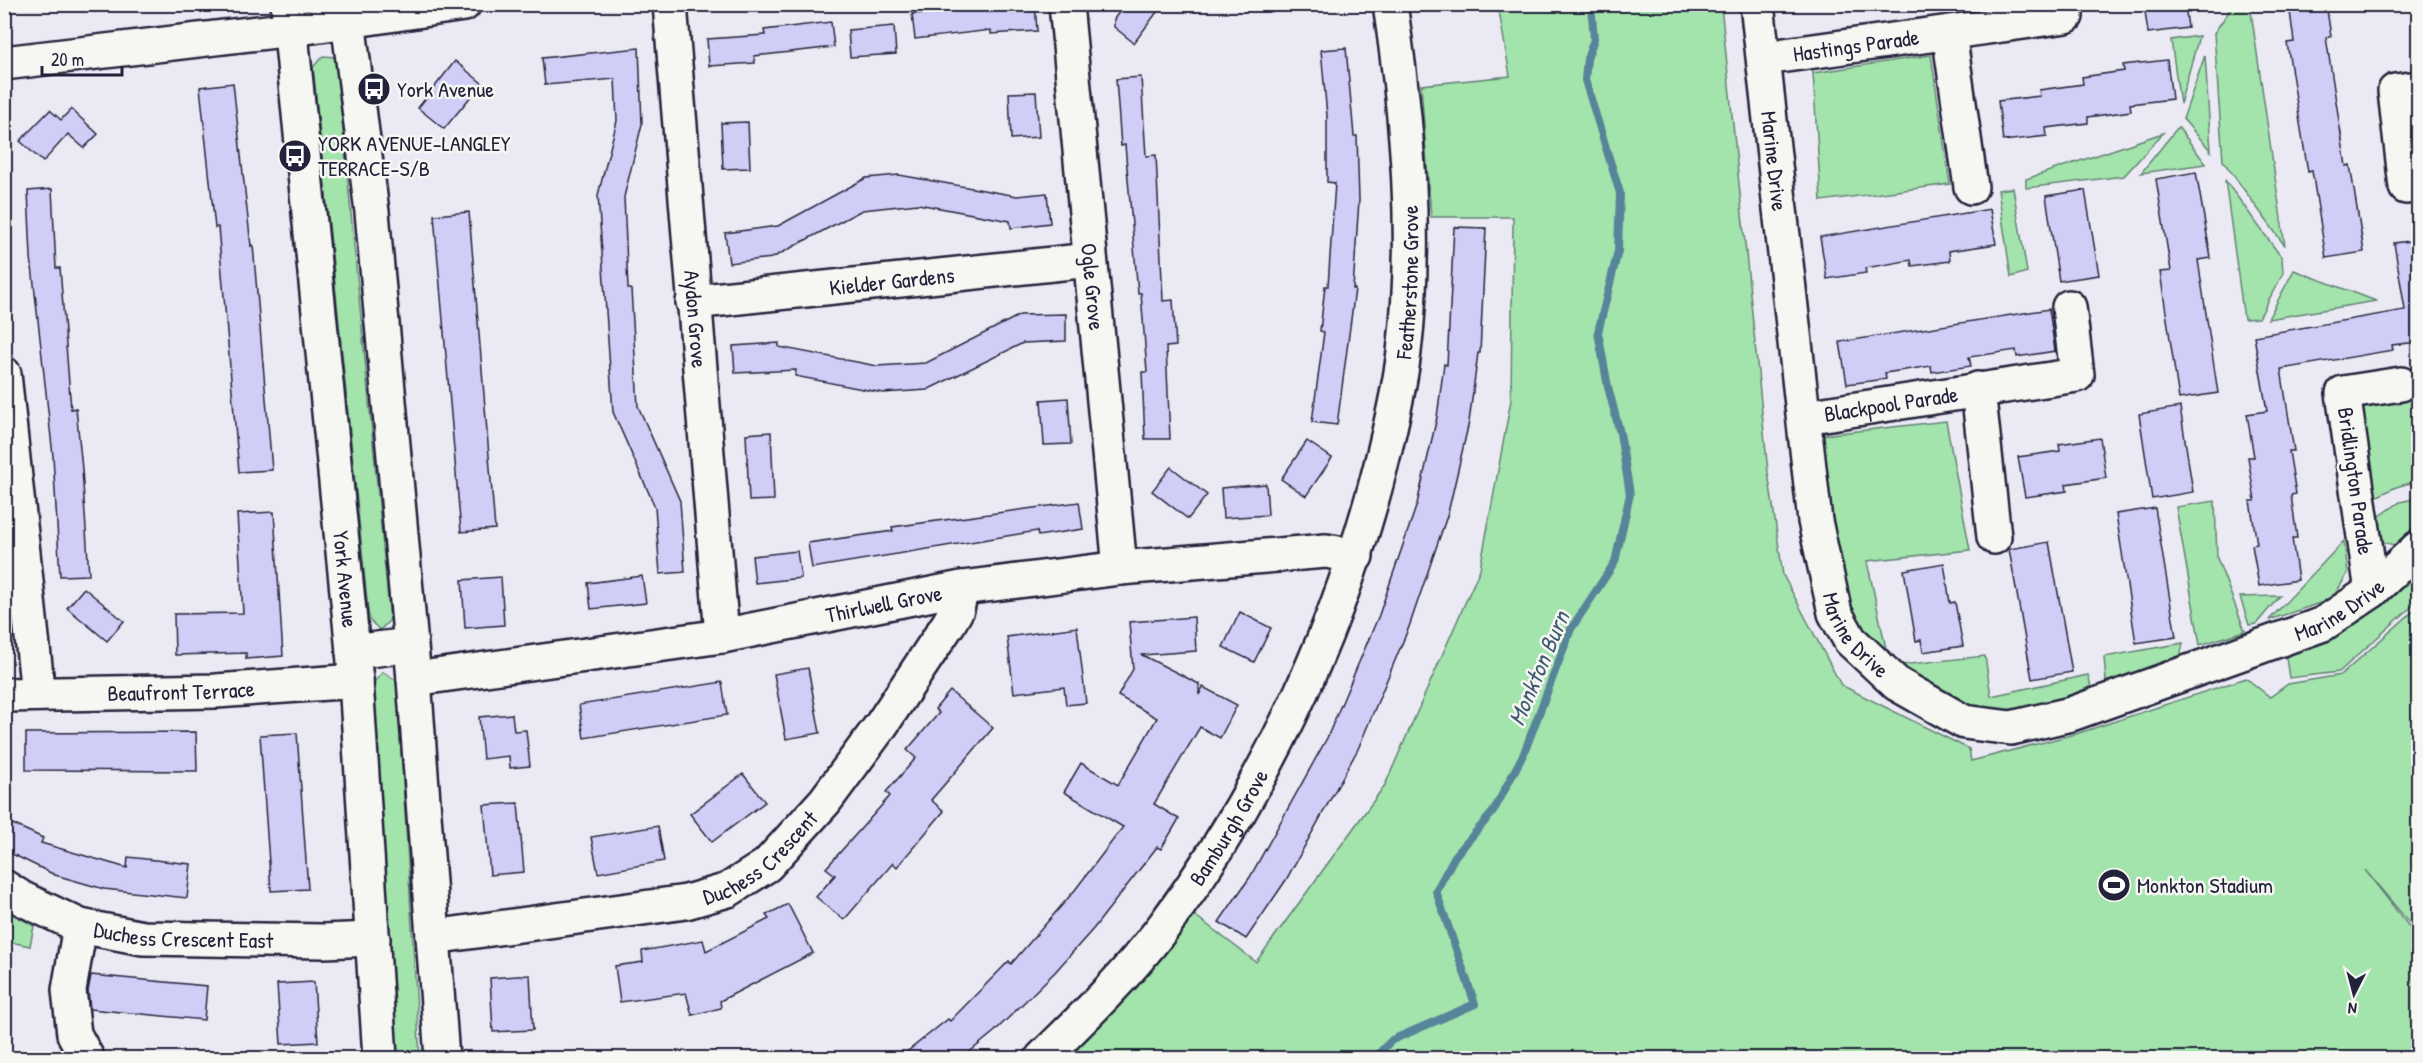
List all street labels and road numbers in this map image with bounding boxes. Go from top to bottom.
street label: Hastings Parade [1791,22,1921,69]
street label: Marine Drive [1754,109,1795,213]
street label: Featherstone Grove [1388,205,1425,362]
street label: Ogle Grove [1074,242,1112,332]
street label: Kielder Gardens [828,259,956,302]
street label: Aydon Grove [677,269,715,369]
street label: Blackpool Parade [1822,379,1960,429]
street label: Bridlington Parade [2331,405,2381,557]
street label: York Avenue [326,529,366,629]
street label: Marine Drive [2290,572,2391,648]
street label: Thirlwell Grove [823,577,945,630]
street label: Marine Drive [1816,590,1896,685]
street label: Beaufront Terrace [107,673,256,708]
street label: Bamburgh Grove [1182,764,1275,891]
street label: Duchess Crescent [700,804,825,911]
street label: Duchess Crescent East [91,914,274,955]

